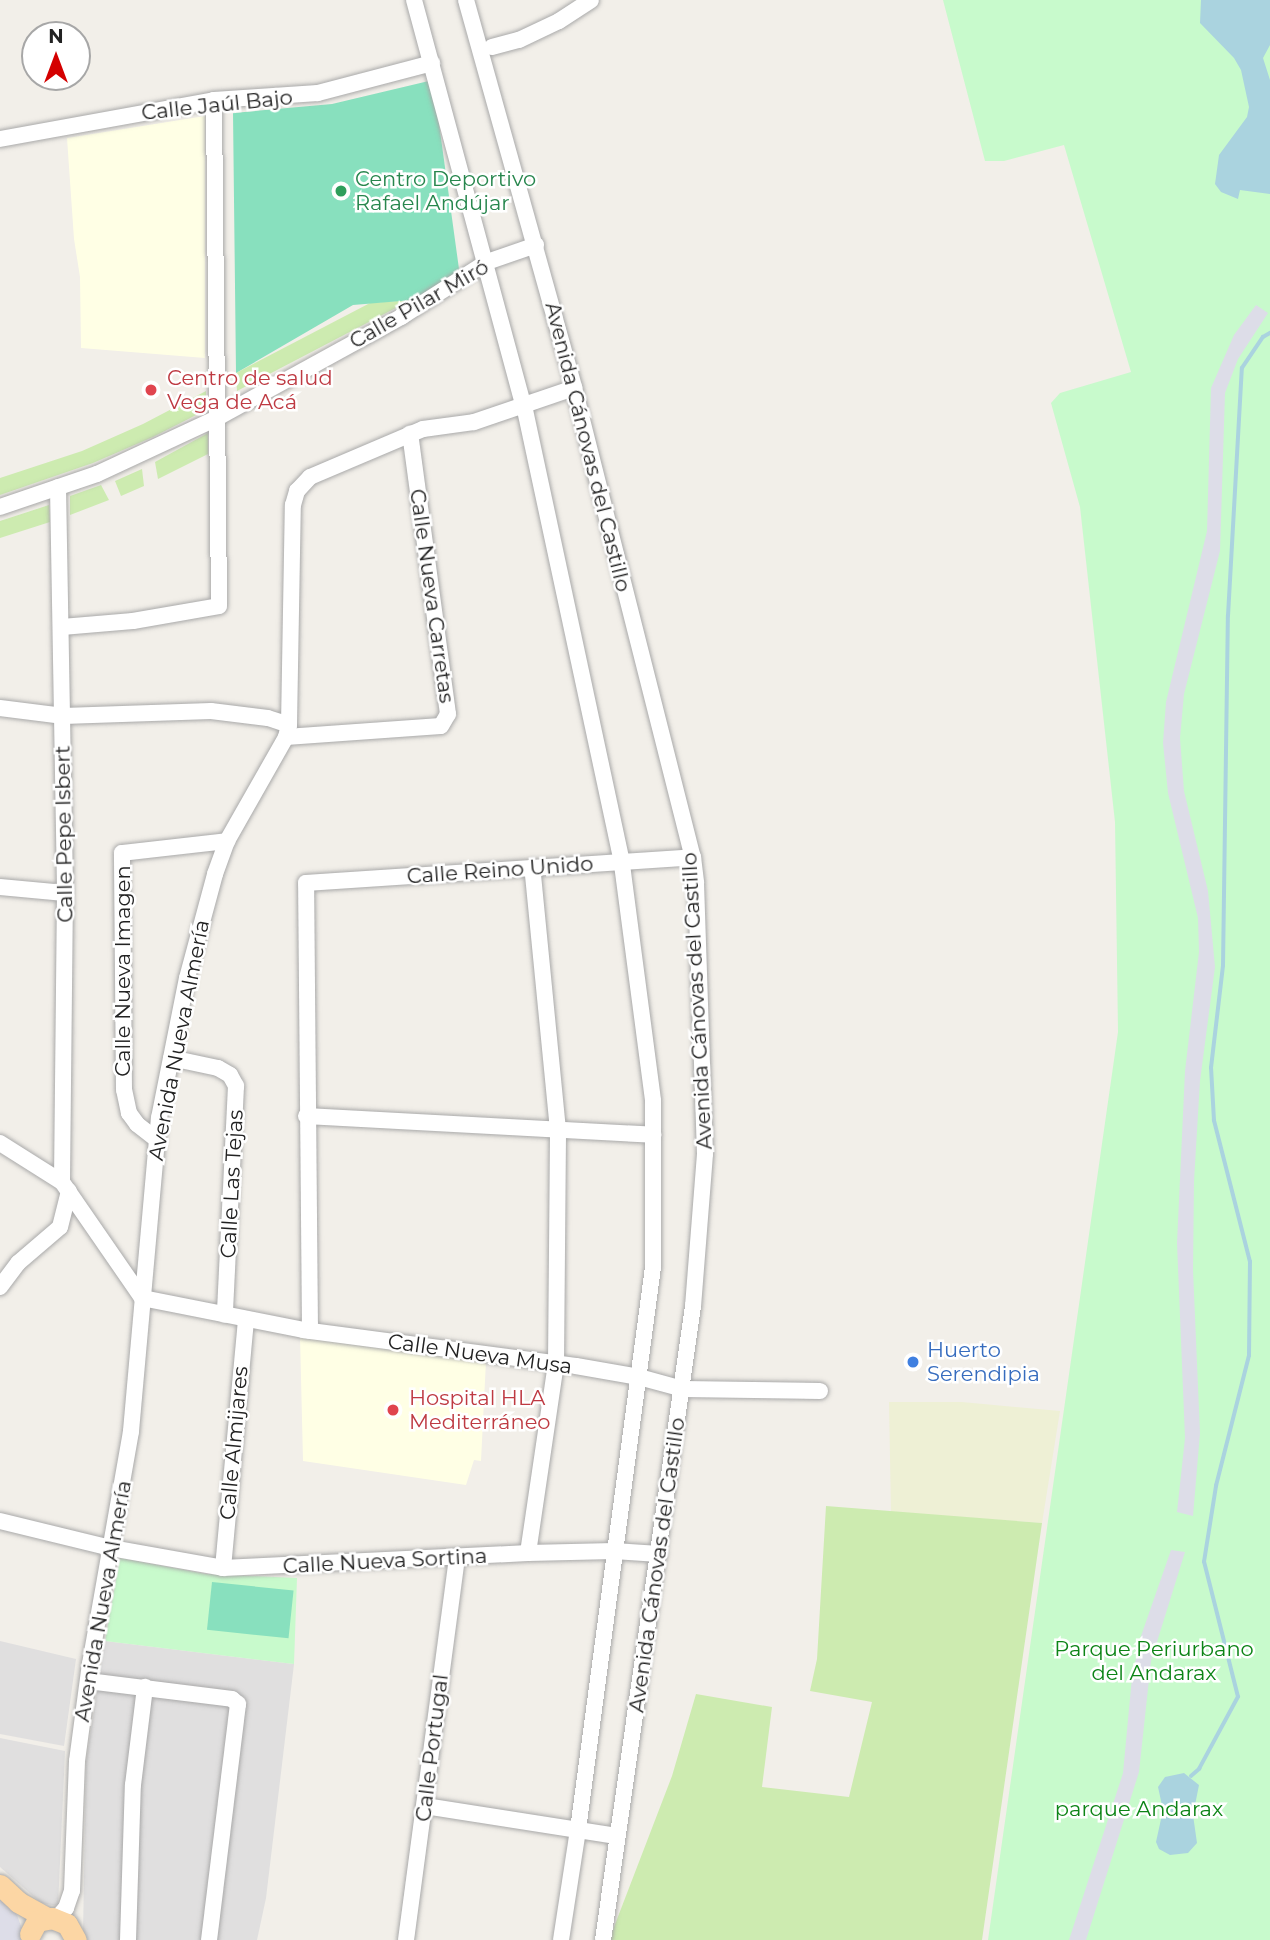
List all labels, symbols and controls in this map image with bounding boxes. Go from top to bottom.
north arrow [21,21,91,91]
text: N [48,25,64,48]
street label: Calle Jaúl Bajo [140,85,294,125]
place label: Centro Deportivo Rafael Andújar [355,166,536,216]
marker: Centro Deportivo Rafael Andújar [333,183,349,199]
street label: Calle Pilar Miró [345,254,493,354]
street label: Avenida Cánovas del Castillo [540,300,636,594]
place label: Centro de salud Vega de Acá [167,365,333,415]
marker: Centro de salud Vega de Acá [141,380,161,400]
street label: Calle Nueva Carretas [404,487,460,705]
street label: Calle Pepe Isbert [50,745,78,923]
street label: Calle Reino Unido [406,851,594,889]
street label: Avenida Cánovas del Castillo [677,852,717,1150]
street label: Calle Nueva Imagen [110,865,136,1077]
street label: Avenida Nueva Almería [143,917,215,1163]
street label: Calle Las Tejas [216,1109,248,1259]
street label: Calle Nueva Musa [386,1329,574,1379]
place label: Huerto Serendipia [927,1337,1040,1387]
marker: Huerto Serendipia [905,1354,921,1370]
street label: Calle Almijares [215,1365,253,1521]
place label: Hospital HLA Mediterráneo [409,1385,551,1435]
marker: Hospital HLA Mediterráneo [383,1400,403,1420]
street label: Avenida Cánovas del Castillo [624,1416,690,1714]
street label: Avenida Nueva Almería [69,1478,137,1724]
street label: Calle Nueva Sortina [282,1543,488,1579]
park label: Parque Periurbano del Andarax [1054,1636,1254,1686]
street label: Calle Portugal [410,1673,454,1823]
park label: parque Andarax [1055,1796,1223,1822]

